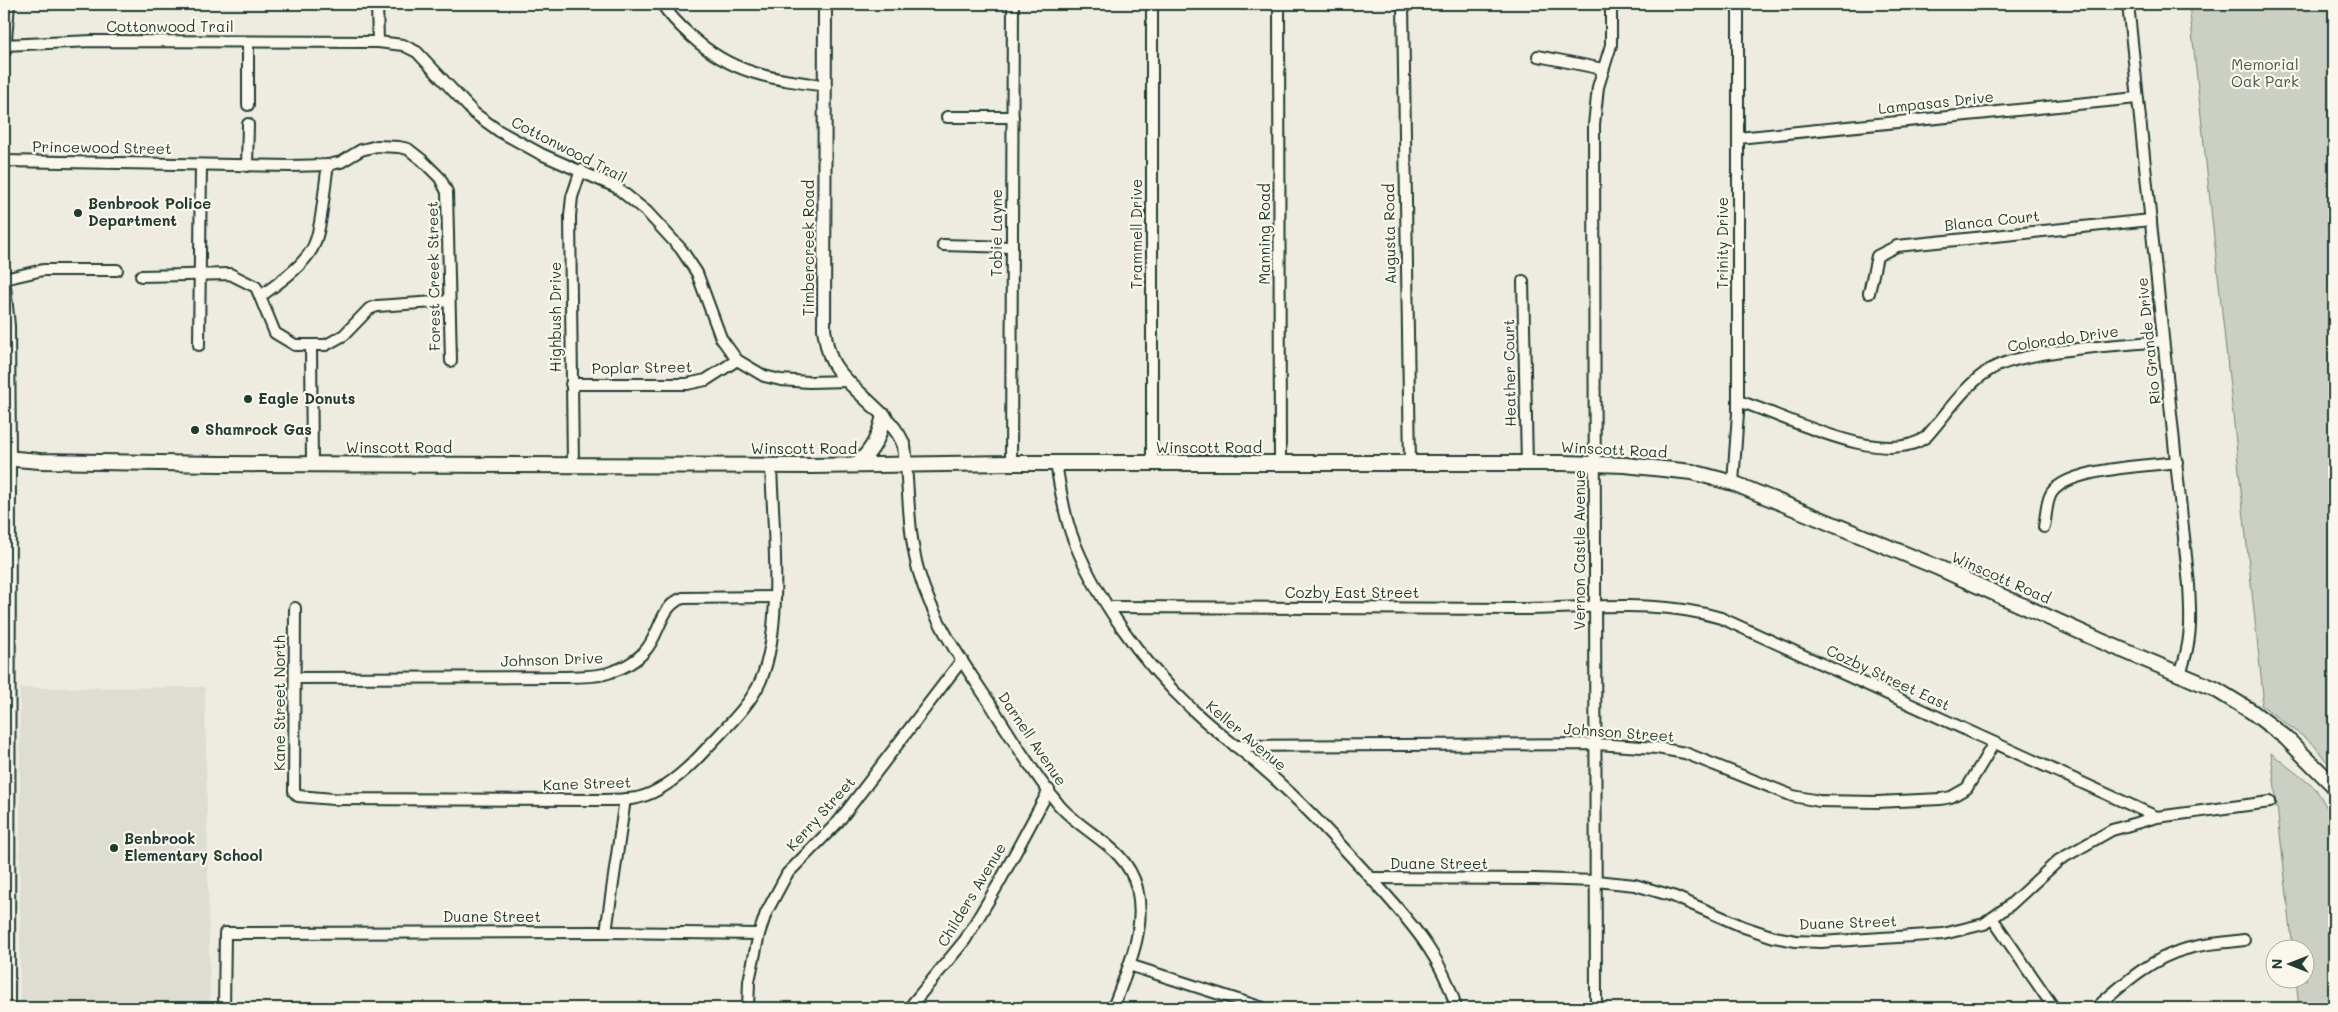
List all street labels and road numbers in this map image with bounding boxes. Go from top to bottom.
street label: Cottonwood Trail [106,16,234,36]
street label: Lampasas Drive [1877,86,1995,118]
street label: Cottonwood Trail [508,111,631,187]
street label: Princewood Street [32,136,172,158]
street label: Trammell Drive [1126,179,1146,289]
street label: Timbercreek Road [798,180,818,316]
street label: Manning Road [1254,183,1274,285]
street label: Augusta Road [1378,183,1400,285]
street label: Tobie Layne [986,189,1006,277]
street label: Trinity Drive [1712,197,1732,289]
street label: Forest Creek Street [422,201,444,351]
street label: Blanca Court [1943,205,2041,235]
street label: Highbush Drive [545,262,565,372]
street label: Rio Grande Drive [2131,277,2165,406]
street label: Heather Court [1498,319,1520,427]
street label: Colorado Drive [2006,320,2120,356]
street label: Poplar Street [592,356,692,378]
street label: Winscott Road [1560,436,1668,462]
street label: Winscott Road [346,437,452,457]
street label: Winscott Road [1156,437,1262,457]
street label: Winscott Road [751,438,857,458]
street label: Vernon Castle Avenue [1569,470,1589,630]
street label: Winscott Road [1949,546,2054,608]
street label: Cozby East Street [1285,582,1419,602]
street label: Kane Street North [269,635,289,771]
street label: Cozby Street East [1823,640,1954,715]
street label: Johnson Drive [500,647,604,671]
street label: Darnell Avenue [994,688,1072,789]
street label: Keller Avenue [1202,696,1291,775]
street label: Johnson Street [1563,718,1675,746]
street label: Kane Street [542,771,632,795]
street label: Kerry Street [781,772,859,855]
street label: Childers Avenue [932,839,1010,950]
street label: Duane Street [1390,853,1488,873]
street label: Duane Street [443,906,541,926]
street label: Duane Street [1799,910,1897,934]

